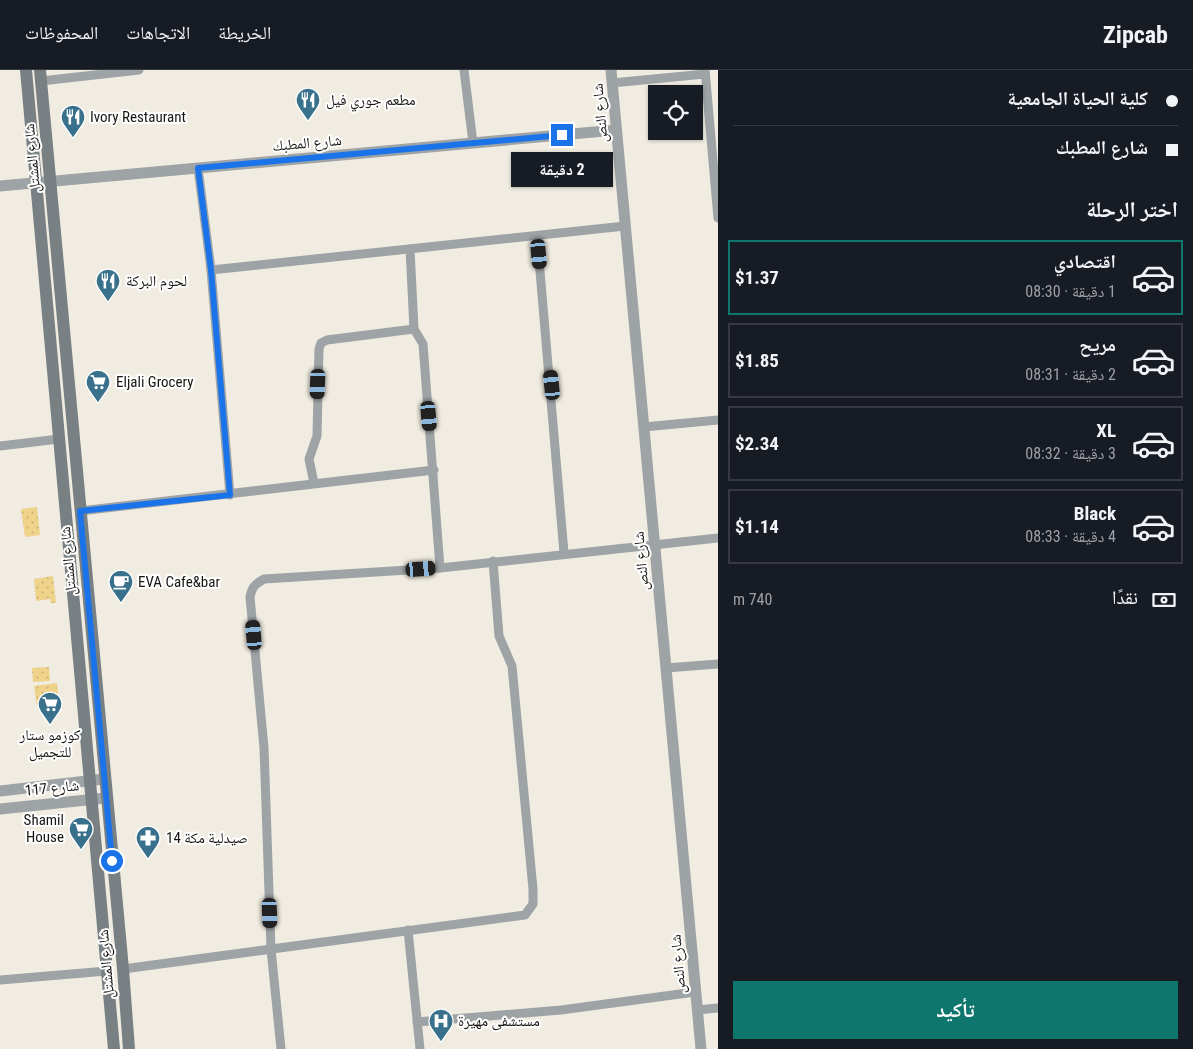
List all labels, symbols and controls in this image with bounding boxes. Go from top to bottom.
text: Zipcab [1103,21,1168,49]
text: المحفوظات [25,22,98,43]
text: الاتجاهات [126,22,190,43]
text: الخريطة [218,22,271,43]
street label: شارع النص [588,82,613,143]
map controls [648,85,703,140]
button: locate [648,85,703,140]
restaurant icon: مطعم جوري فيل [295,87,321,121]
text: كلية الحياة الجامعية [1007,87,1148,110]
place label: مطعم جوري فيل [326,91,416,112]
restaurant icon: Ivory Restaurant [60,104,86,138]
place label: Ivory Restaurant [90,108,186,126]
street label: شارع المشتل [20,123,45,193]
route end [551,124,573,146]
street label: شارع المطبك [271,131,343,156]
text: شارع المطبك [1056,136,1148,159]
callout: 2 دقيقة [511,152,613,188]
text: 2 دقيقة [539,160,585,179]
text: اختر الرحلة [1086,197,1178,222]
car [530,238,547,270]
text: اقتصادي [1054,250,1116,273]
icon: car [1131,255,1176,300]
text: $1.37 [735,266,779,289]
restaurant icon: لحوم البركة [95,268,121,302]
place label: لحوم البركة [126,272,187,291]
text: 1 دقيقة · 08:30 [1025,282,1116,301]
text: مريح [1079,333,1116,356]
icon: car [1131,338,1176,383]
text: $1.85 [735,349,779,372]
text: 2 دقيقة · 08:31 [1025,365,1116,384]
supermarket icon: Eljali Grocery [85,369,111,403]
car [309,369,326,399]
car [542,369,561,401]
place label: Eljali Grocery [116,373,194,391]
car [420,400,437,432]
text: XL [1096,419,1116,442]
icon: car [1131,421,1176,466]
text: $2.34 [735,432,779,455]
text: 3 دقيقة · 08:32 [1025,444,1116,463]
text: Black [1074,502,1116,525]
icon: car [1131,504,1176,549]
text: $1.14 [735,515,779,538]
street label: شارع المشتل [56,526,81,596]
text: 4 دقيقة · 08:33 [1025,527,1116,546]
street label: شارع النص [629,530,654,591]
car [405,560,436,578]
cafe icon: EVA Cafe&bar [108,569,134,603]
place label: EVA Cafe&bar [138,573,220,591]
text: نقدًا [1112,586,1138,609]
icon: cash [1150,586,1178,614]
text: 740 m [733,590,772,609]
car [245,619,262,651]
supermarket icon: كوزمو ستار للتجميل [37,691,63,725]
place label: كوزمو ستار للتجميل [18,726,81,762]
street label: شارع 117 [24,776,80,801]
place label: Shamil House [24,811,64,846]
supermarket icon: Shamil House [68,816,94,850]
pharmacy icon: صيدلية مكة 14 [135,825,161,859]
place label: صيدلية مكة 14 [166,829,248,847]
route start [101,850,123,872]
car [261,898,278,928]
street label: شارع المشتل [94,929,119,999]
street label: شارع النص [666,933,691,994]
button: تأكيد [733,981,1178,1039]
hospital icon: مستشفى مهيرة [428,1008,454,1042]
place label: مستشفى مهيرة [458,1012,540,1031]

